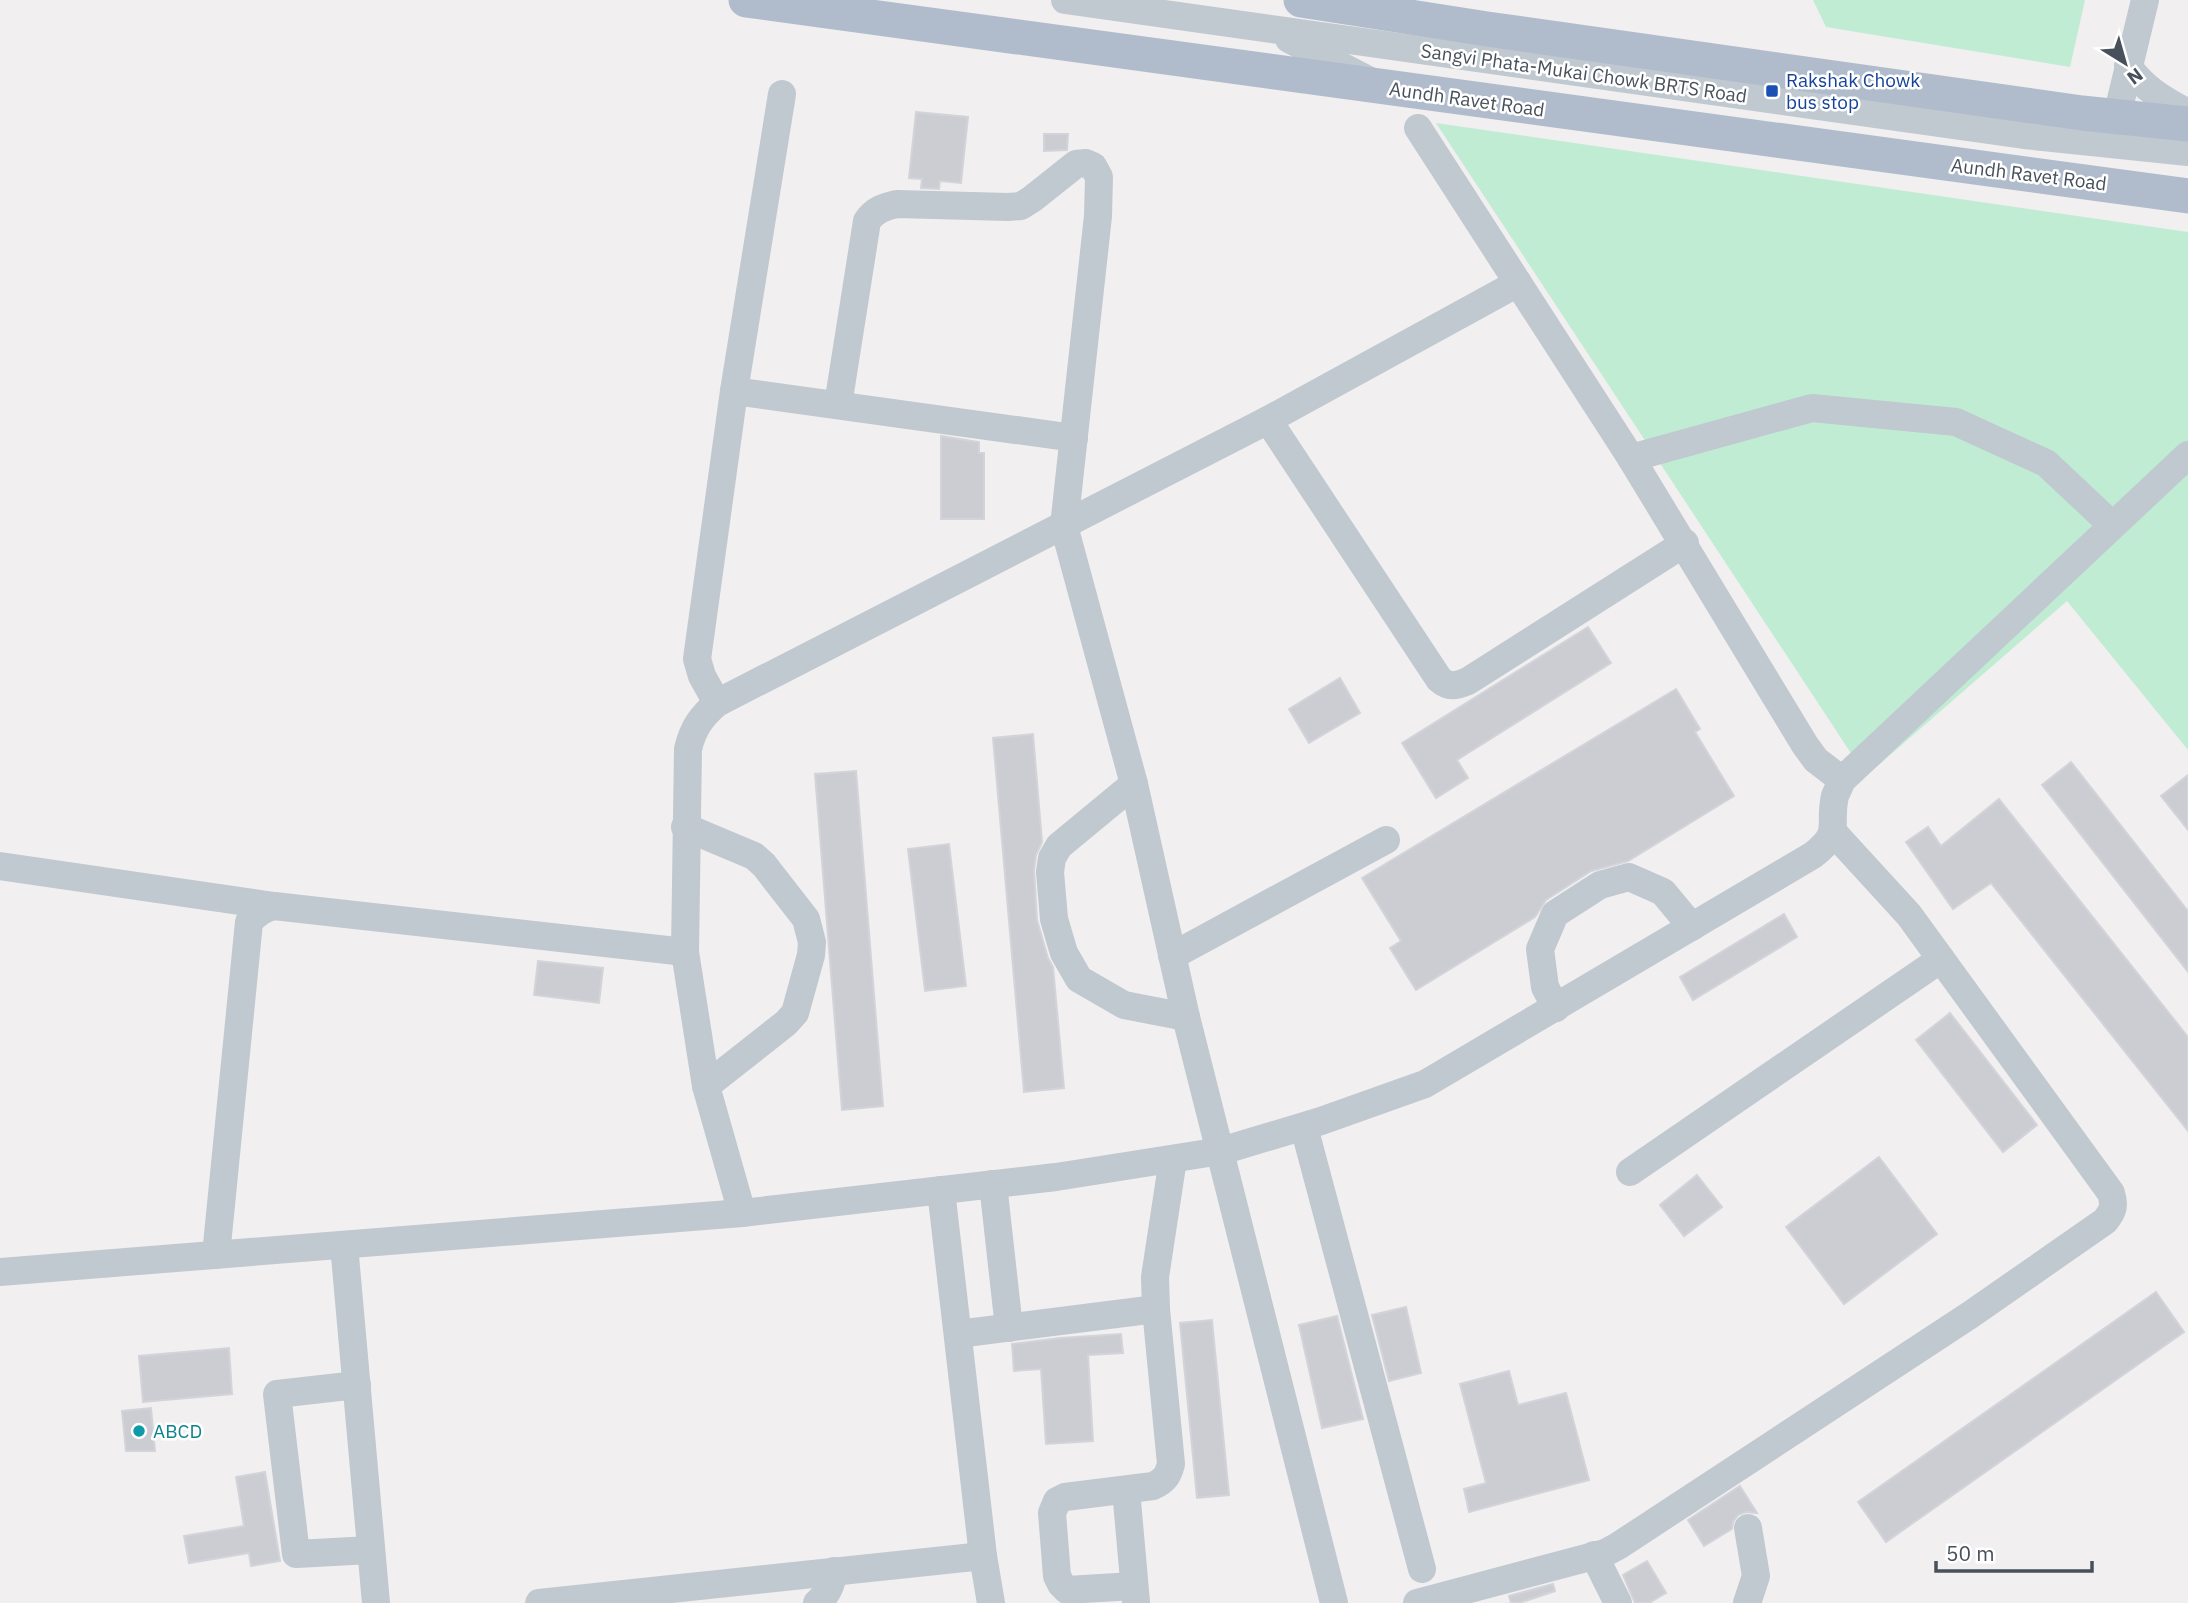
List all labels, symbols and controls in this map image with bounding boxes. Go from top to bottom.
north arrow [2090,28,2160,98]
street label: Sangvi Phata-Mukai Chowk BRTS Road [1419,38,1749,108]
text: N [2123,63,2148,90]
place label: Rakshak Chowk bus stop [1786,68,1920,114]
street label: Aundh Ravet Road [1388,76,1546,122]
marker: Rakshak Chowk bus stop [1764,83,1780,99]
street label: Aundh Ravet Road [1950,153,2108,195]
place label: ABCD [153,1419,202,1443]
marker: ABCD [131,1423,147,1439]
scale bar [1936,1530,2092,1574]
text: 50 m [1946,1539,1995,1567]

